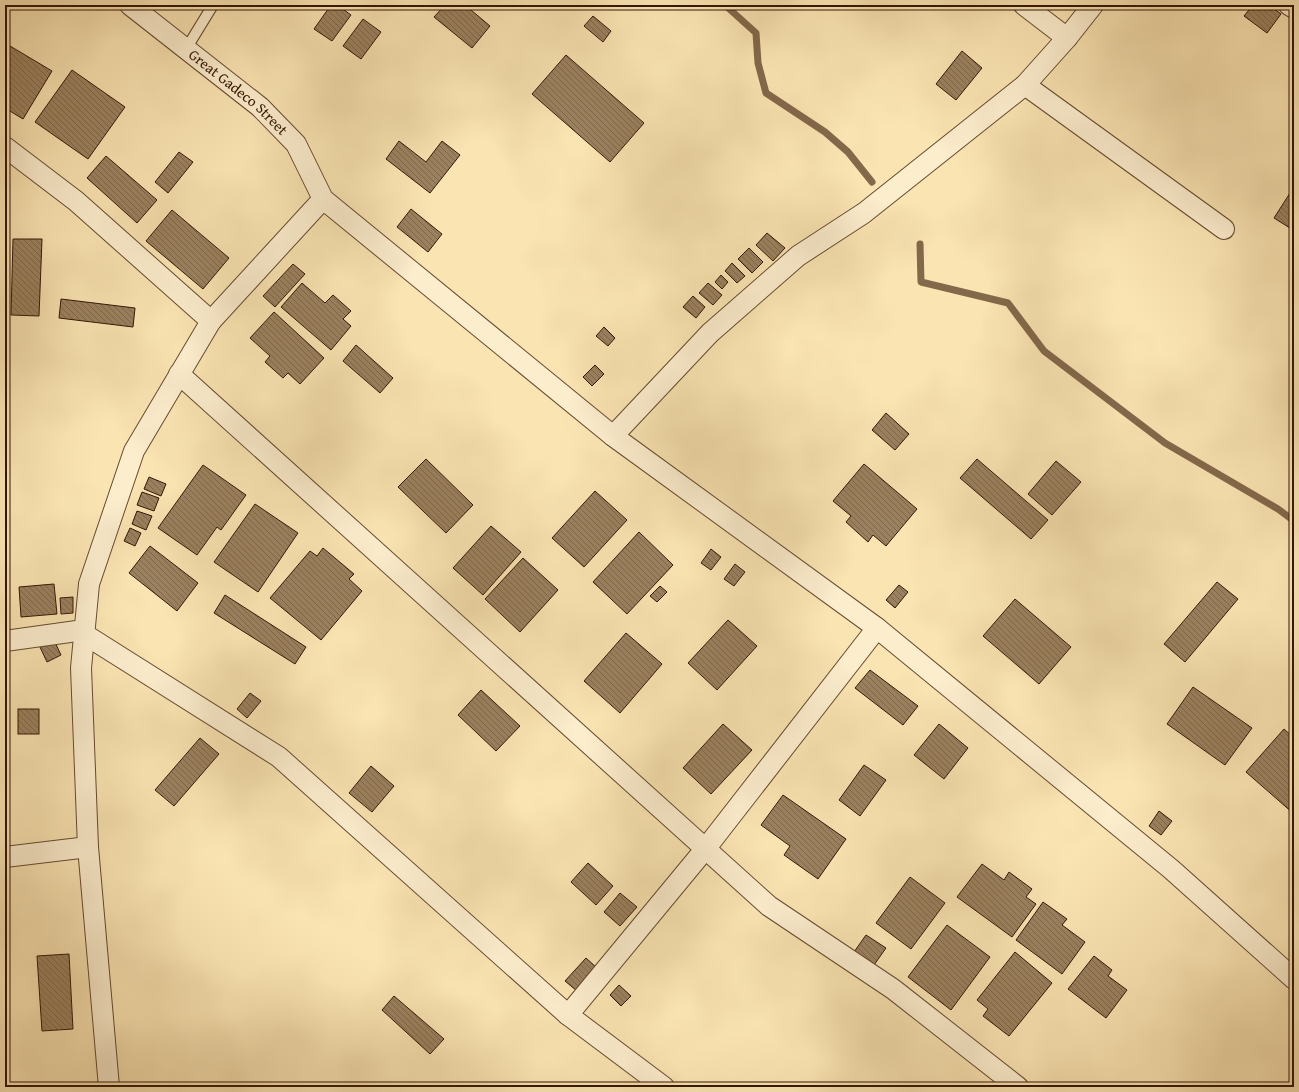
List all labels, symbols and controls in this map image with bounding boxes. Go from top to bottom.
street label: Great Gadeco Street [184,44,293,140]

